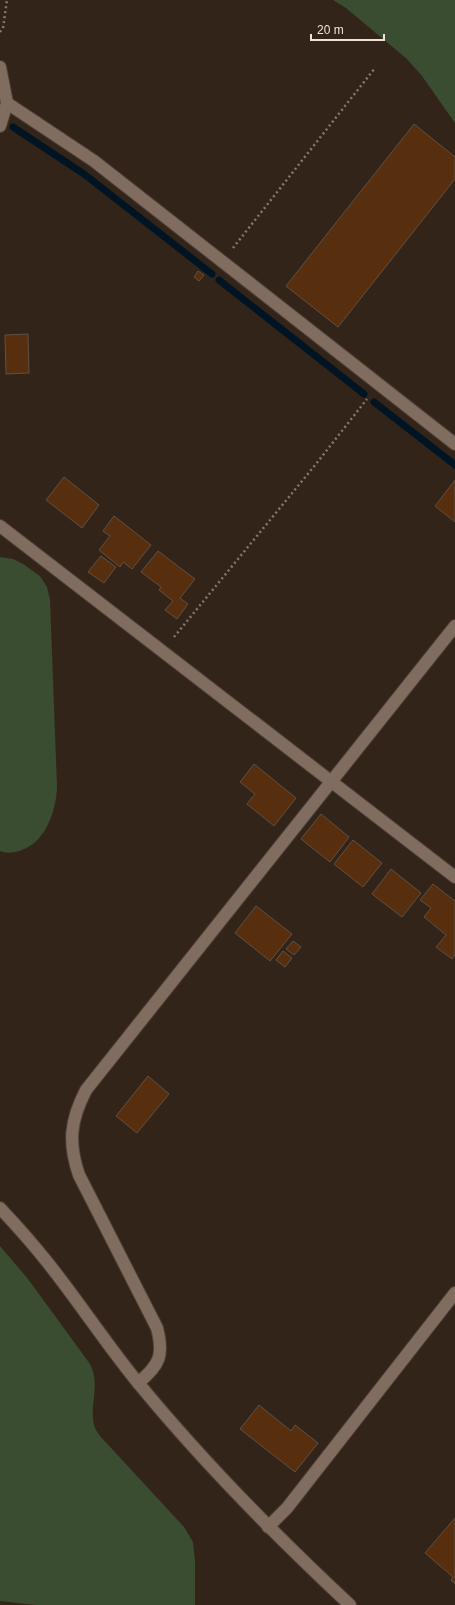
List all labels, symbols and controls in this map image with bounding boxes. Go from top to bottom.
scale bar [311,16,384,42]
text: 20 m [317,23,344,37]

